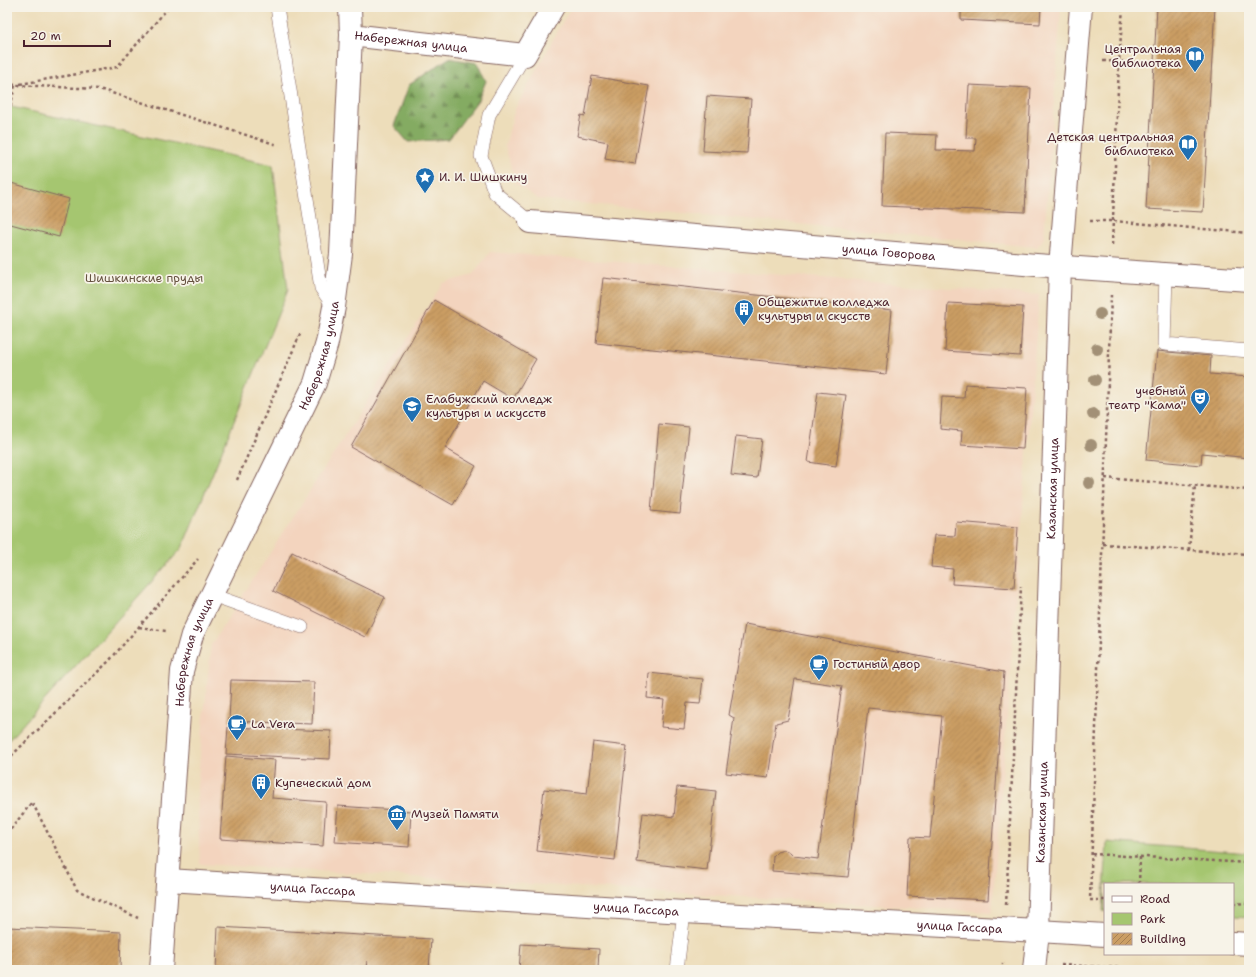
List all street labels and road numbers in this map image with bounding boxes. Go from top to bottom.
street label: Набережная улица [353,27,469,56]
street label: улица Говорова [841,241,937,264]
street label: Набережная улица [295,299,343,413]
street label: Казанская улица [1043,437,1062,540]
street label: Набережная улица [172,594,217,707]
street label: Казанская улица [1032,761,1052,863]
street label: улица Гассара [269,878,357,900]
street label: улица Гассара [593,898,680,920]
street label: улица Гассара [916,917,1003,937]

